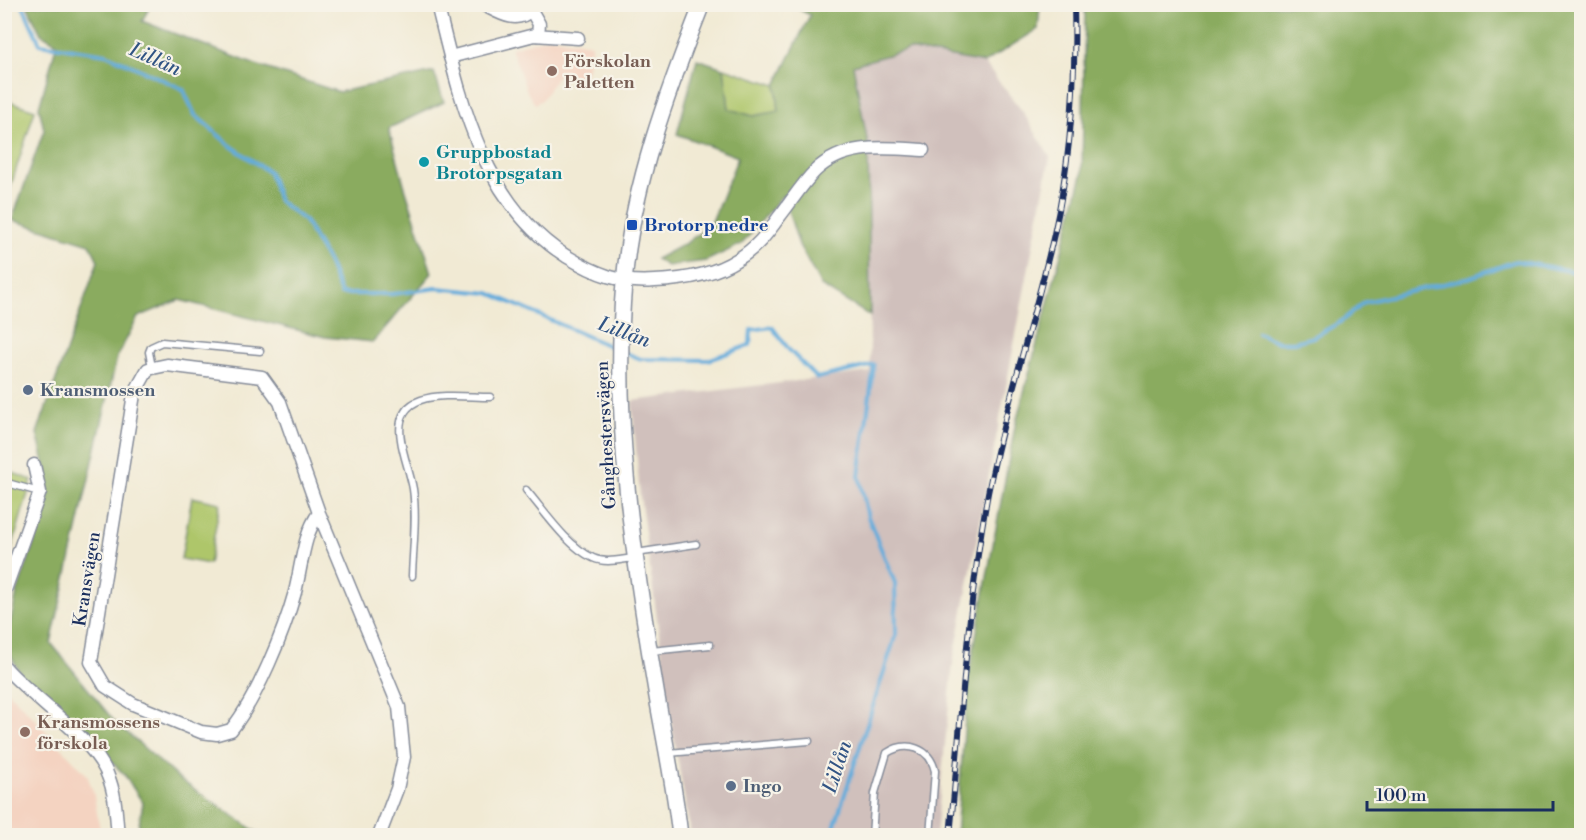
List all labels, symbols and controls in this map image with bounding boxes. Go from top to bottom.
water label: Lillån [125,37,185,83]
place label: Förskolan Paletten [564,50,651,94]
marker: Förskolan Paletten [545,64,559,78]
place label: Gruppbostad Brotorpsgatan [436,141,562,185]
marker: Gruppbostad Brotorpsgatan [417,155,431,169]
place label: Brotorp nedre [644,214,769,237]
marker: Brotorp nedre [625,218,639,232]
water label: Lillån [594,312,654,354]
street label: Gånghestersvägen [591,360,621,510]
place label: Kransmossen [40,379,155,402]
marker: Kransmossen [21,383,35,397]
street label: Kransvägen [68,530,106,628]
place label: Kransmossens förskola [37,711,160,755]
marker: Kransmossens förskola [18,725,32,739]
water label: Lillån [818,737,858,797]
scale bar [1367,774,1553,812]
place label: Ingo [743,775,782,798]
marker: Ingo [724,779,738,793]
text: 100 m [1376,784,1427,807]

